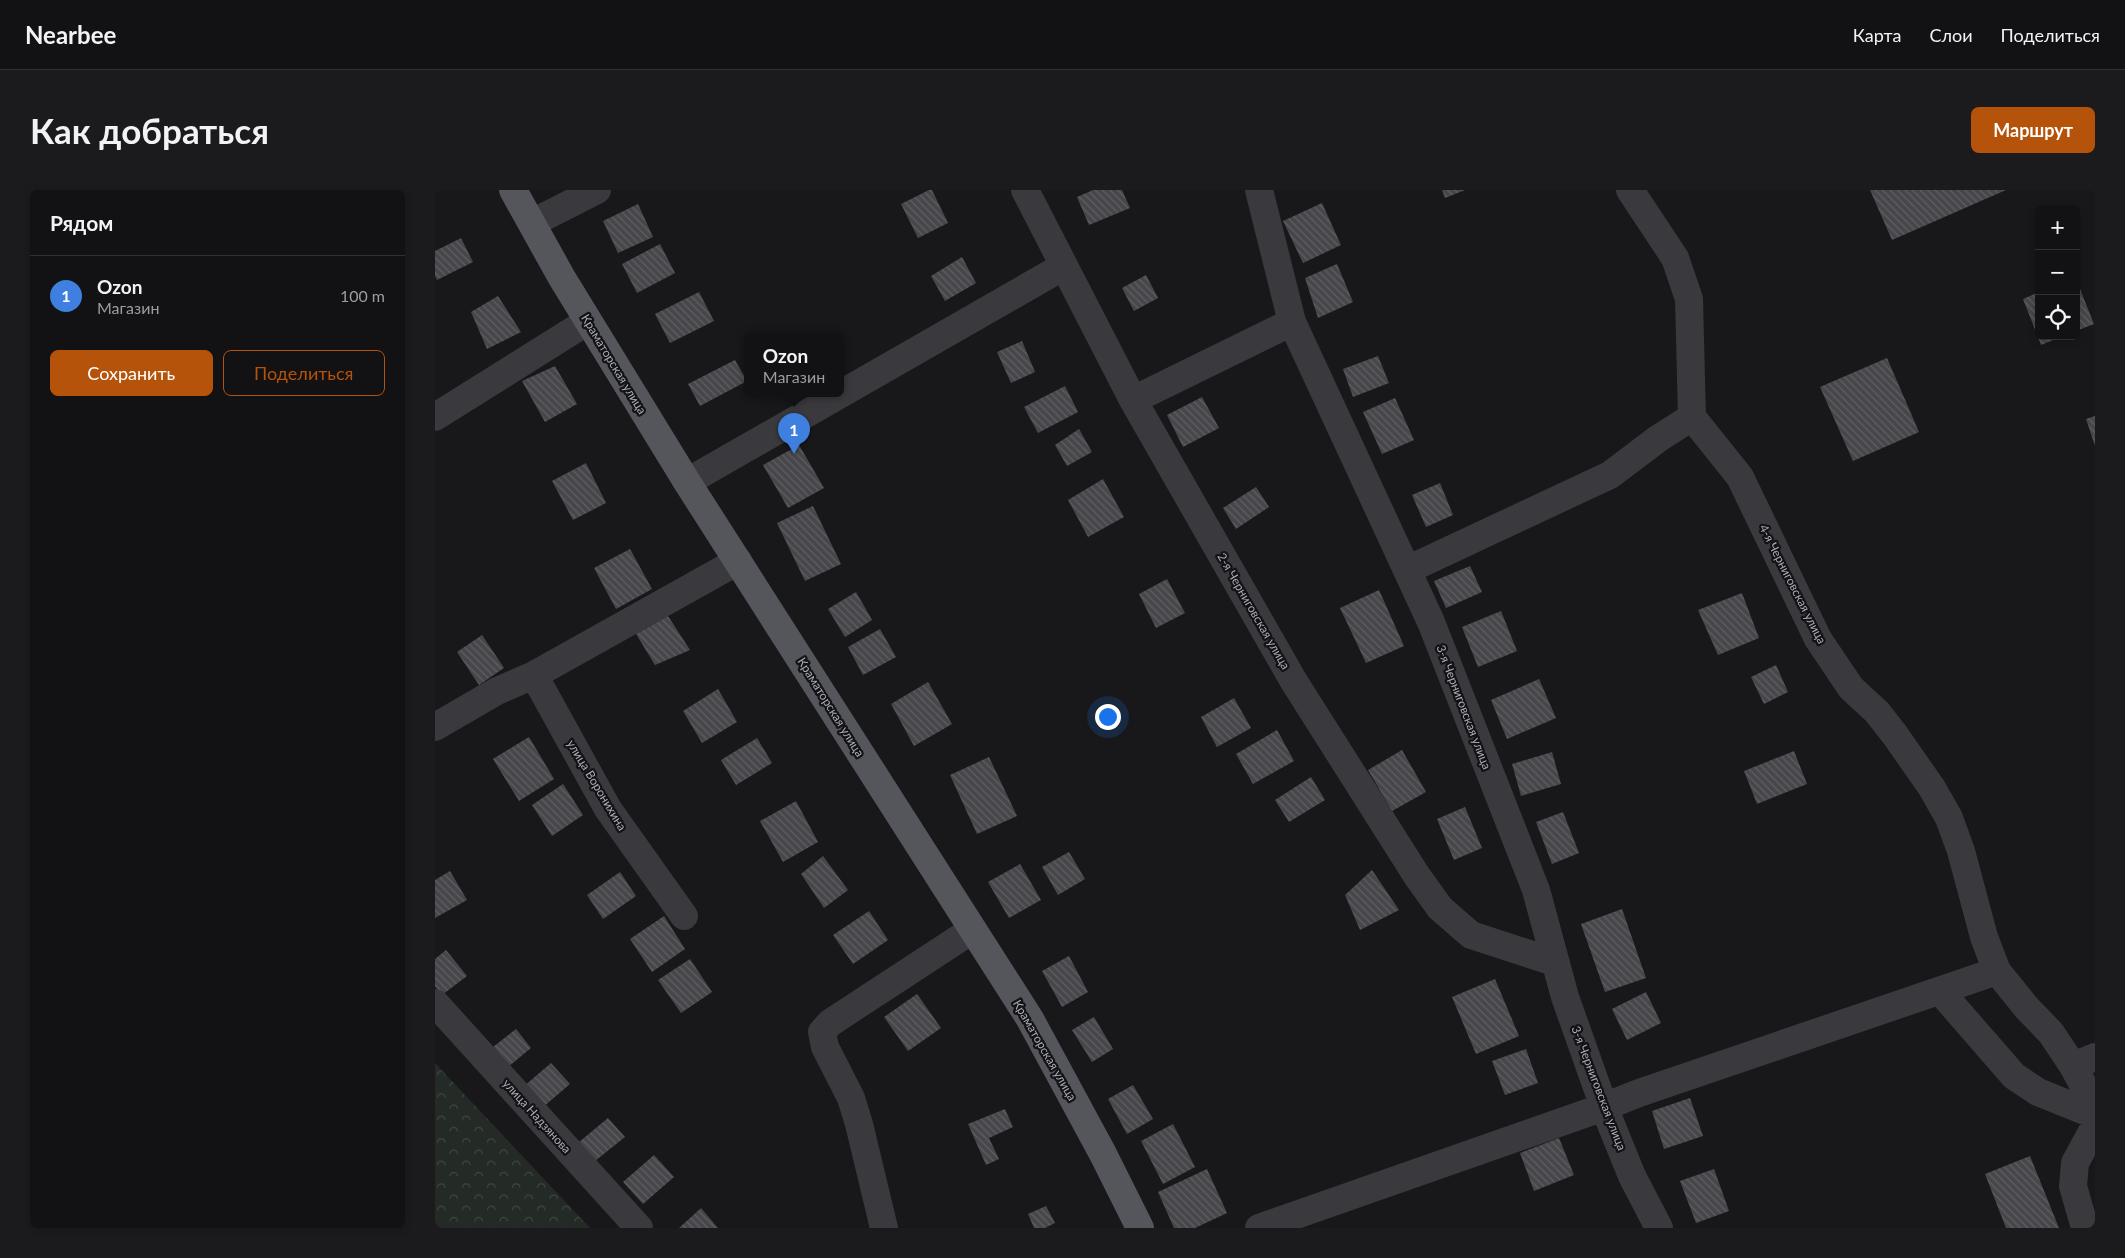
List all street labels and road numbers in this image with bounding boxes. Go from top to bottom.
street label: Краматорская улица [578,311,650,417]
street label: 4-я Черниговская улица [1756,522,1830,646]
street label: 2-я Черниговская улица [1215,550,1294,672]
street label: 3-я Черниговская улица [1433,643,1495,771]
street label: Краматорская улица [794,655,868,759]
street label: улица Воронихина [564,737,630,833]
street label: Краматорская улица [1010,997,1080,1103]
street label: 3-я Черниговская улица [1568,1024,1630,1152]
street label: улица Надзянова [500,1076,574,1156]

